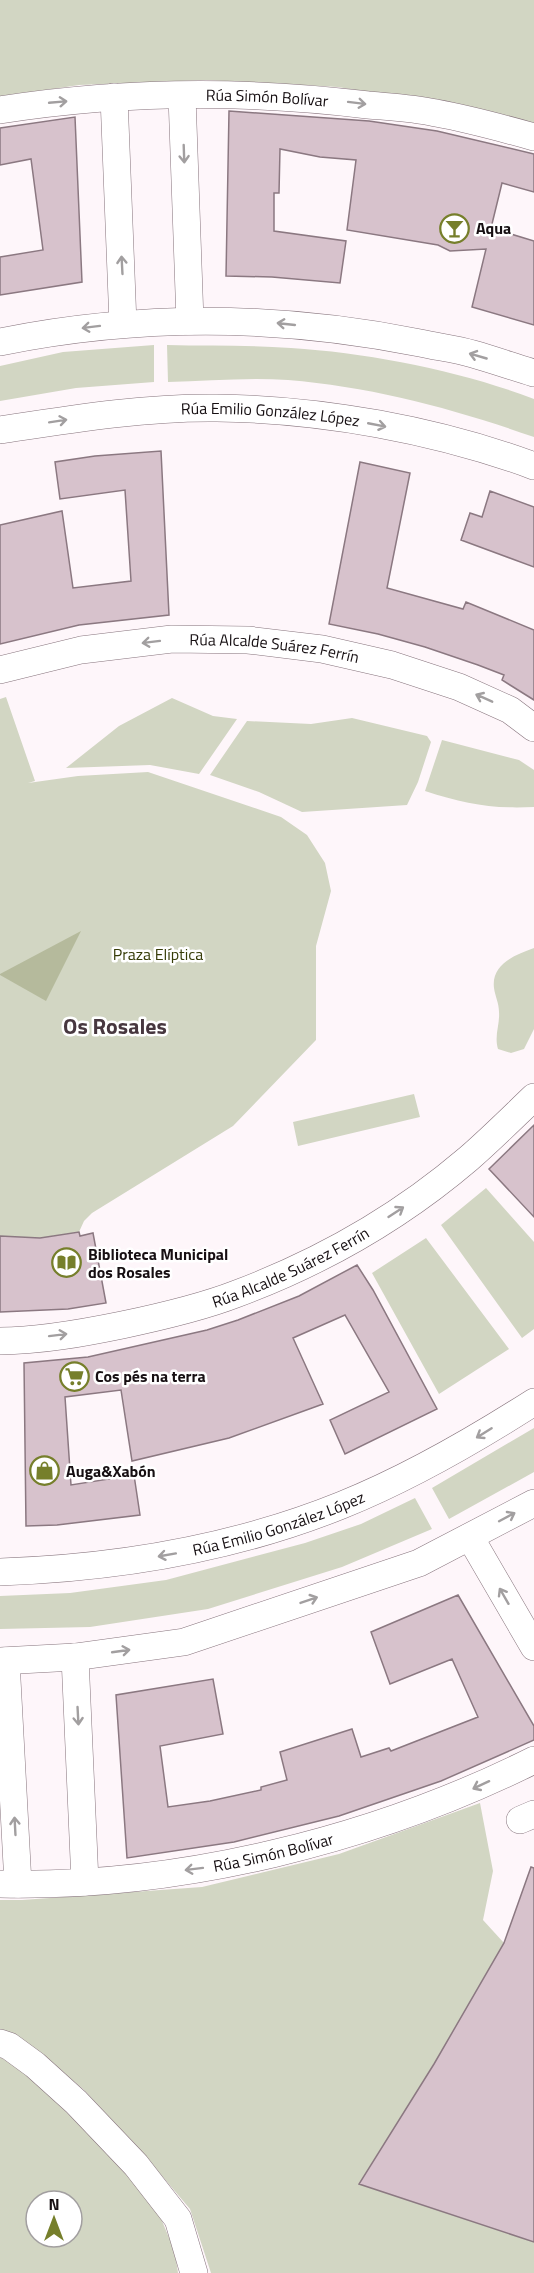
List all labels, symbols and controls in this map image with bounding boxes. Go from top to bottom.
street label: Rúa Simón Bolívar [206,83,330,113]
one-way arrow [47,96,67,107]
one-way arrow [347,98,367,109]
one-way arrow [178,144,189,164]
bar icon: Aqua [439,212,471,244]
place label: Aqua [476,216,511,240]
one-way arrow [116,256,127,276]
one-way arrow [277,318,296,329]
one-way arrow [82,322,102,333]
one-way arrow [469,350,488,361]
street label: Rúa Emilio González López [180,396,362,433]
one-way arrow [47,416,67,427]
one-way arrow [367,420,386,431]
street label: Rúa Alcalde Suárez Ferrín [189,627,362,669]
one-way arrow [141,636,161,647]
one-way arrow [476,692,494,704]
park label: Praza Elíptica [113,942,203,966]
district label: Os Rosales [63,1009,167,1043]
one-way arrow [387,1205,404,1218]
street label: Rúa Alcalde Suárez Ferrín [209,1221,373,1314]
place label: Biblioteca Municipal dos Rosales [88,1242,228,1284]
library icon: Biblioteca Municipal dos Rosales [51,1247,83,1279]
one-way arrow [48,1329,68,1340]
supermarket icon: Cos pés na terra [58,1360,90,1392]
place label: Cos pés na terra [95,1364,206,1388]
one-way arrow [476,1427,493,1440]
shop icon: Auga&Xabón [29,1455,61,1487]
place label: Auga&Xabón [66,1459,156,1483]
street label: Rúa Emilio González López [190,1485,368,1562]
one-way arrow [498,1511,516,1523]
one-way arrow [158,1550,177,1561]
one-way arrow [498,1588,510,1605]
one-way arrow [299,1594,318,1605]
one-way arrow [111,1645,130,1656]
one-way arrow [73,1705,84,1725]
one-way arrow [473,1780,491,1791]
one-way arrow [10,1816,21,1836]
street label: Rúa Simón Bolívar [211,1826,337,1878]
one-way arrow [185,1864,204,1875]
north arrow [24,2189,84,2249]
text: N [48,2192,60,2216]

